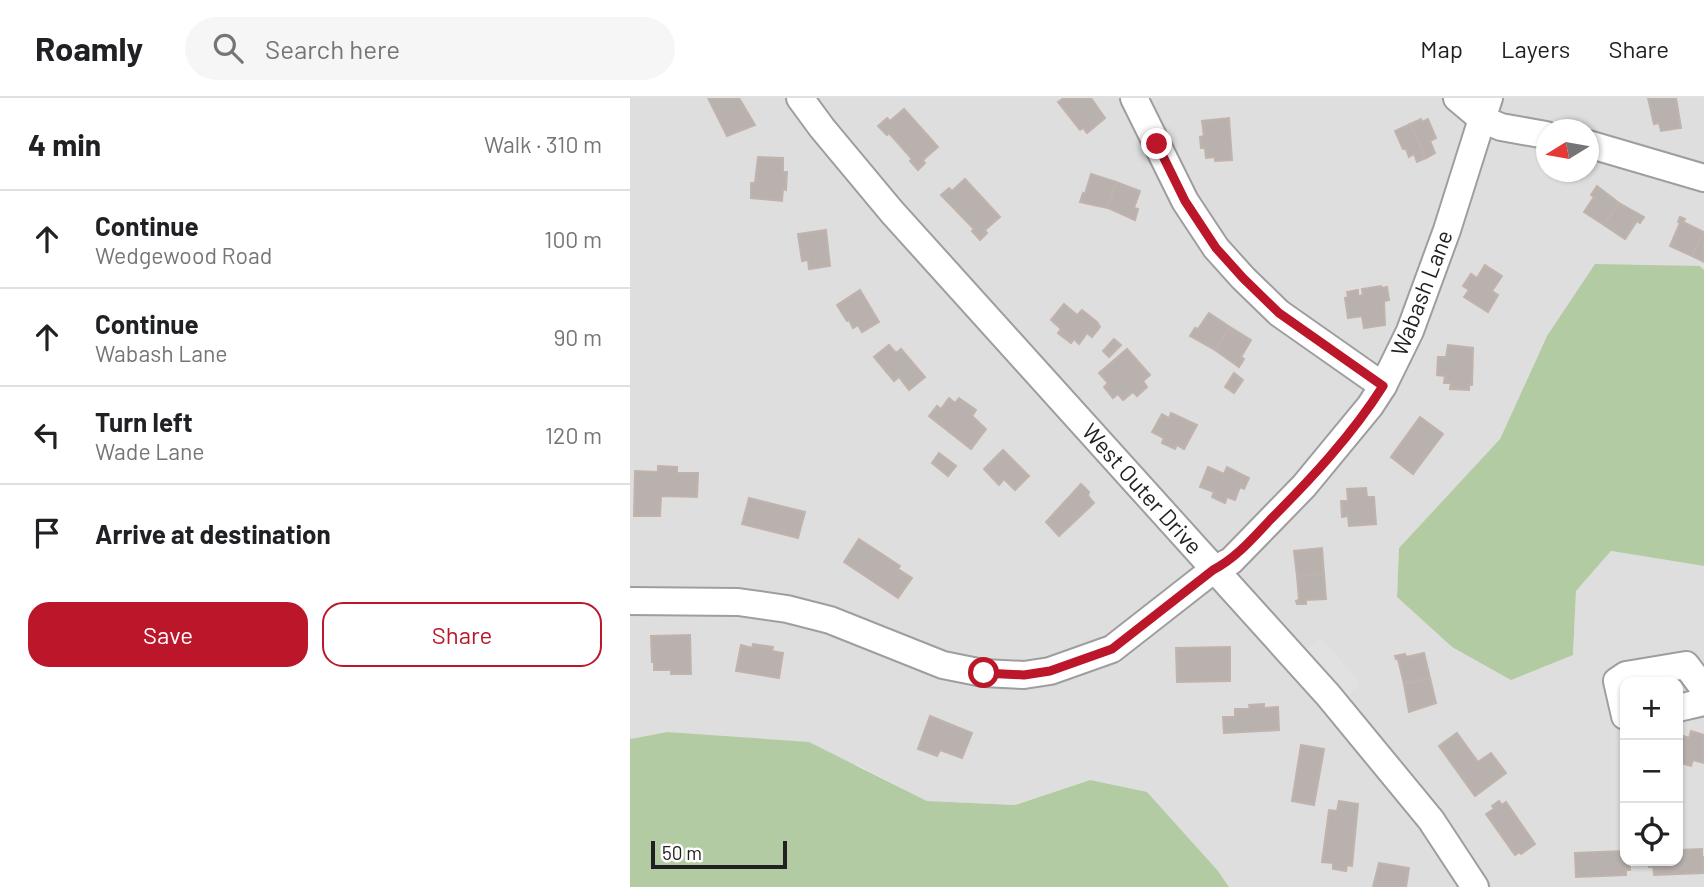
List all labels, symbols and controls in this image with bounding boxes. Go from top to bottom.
search box [185,17,675,80]
text: Roamly [35,28,143,68]
icon: search [209,29,247,67]
text: Search here [265,33,400,64]
text: Map [1420,34,1463,63]
text: Layers [1501,34,1570,63]
text: Share [1608,34,1669,63]
north arrow [1536,119,1599,182]
text: 4 min [28,126,101,162]
route end [1141,128,1172,159]
text: Walk · 310 m [484,130,602,158]
text: Continue [95,210,199,241]
icon: ahead [28,220,66,258]
text: 100 m [544,225,602,253]
street label: Wabash Lane [1384,226,1458,360]
text: Wedgewood Road [95,241,272,269]
text: Continue [95,308,199,339]
icon: ahead [28,318,66,356]
text: 90 m [553,323,602,351]
text: Wabash Lane [95,339,228,367]
text: Turn left [95,406,193,437]
icon: left [28,416,66,454]
street label: West Outer Drive [1077,417,1209,559]
text: 120 m [545,421,602,449]
text: Wade Lane [95,437,205,465]
icon: arrive [28,514,66,552]
text: Arrive at destination [95,518,331,549]
button: Save [28,602,308,667]
button: Share [322,602,602,667]
route start [968,657,999,688]
map controls [1620,677,1683,866]
button: + [1620,677,1683,740]
button: − [1620,740,1683,803]
button: locate [1620,803,1683,866]
scale bar [651,838,788,870]
text: 50 m [662,841,702,864]

